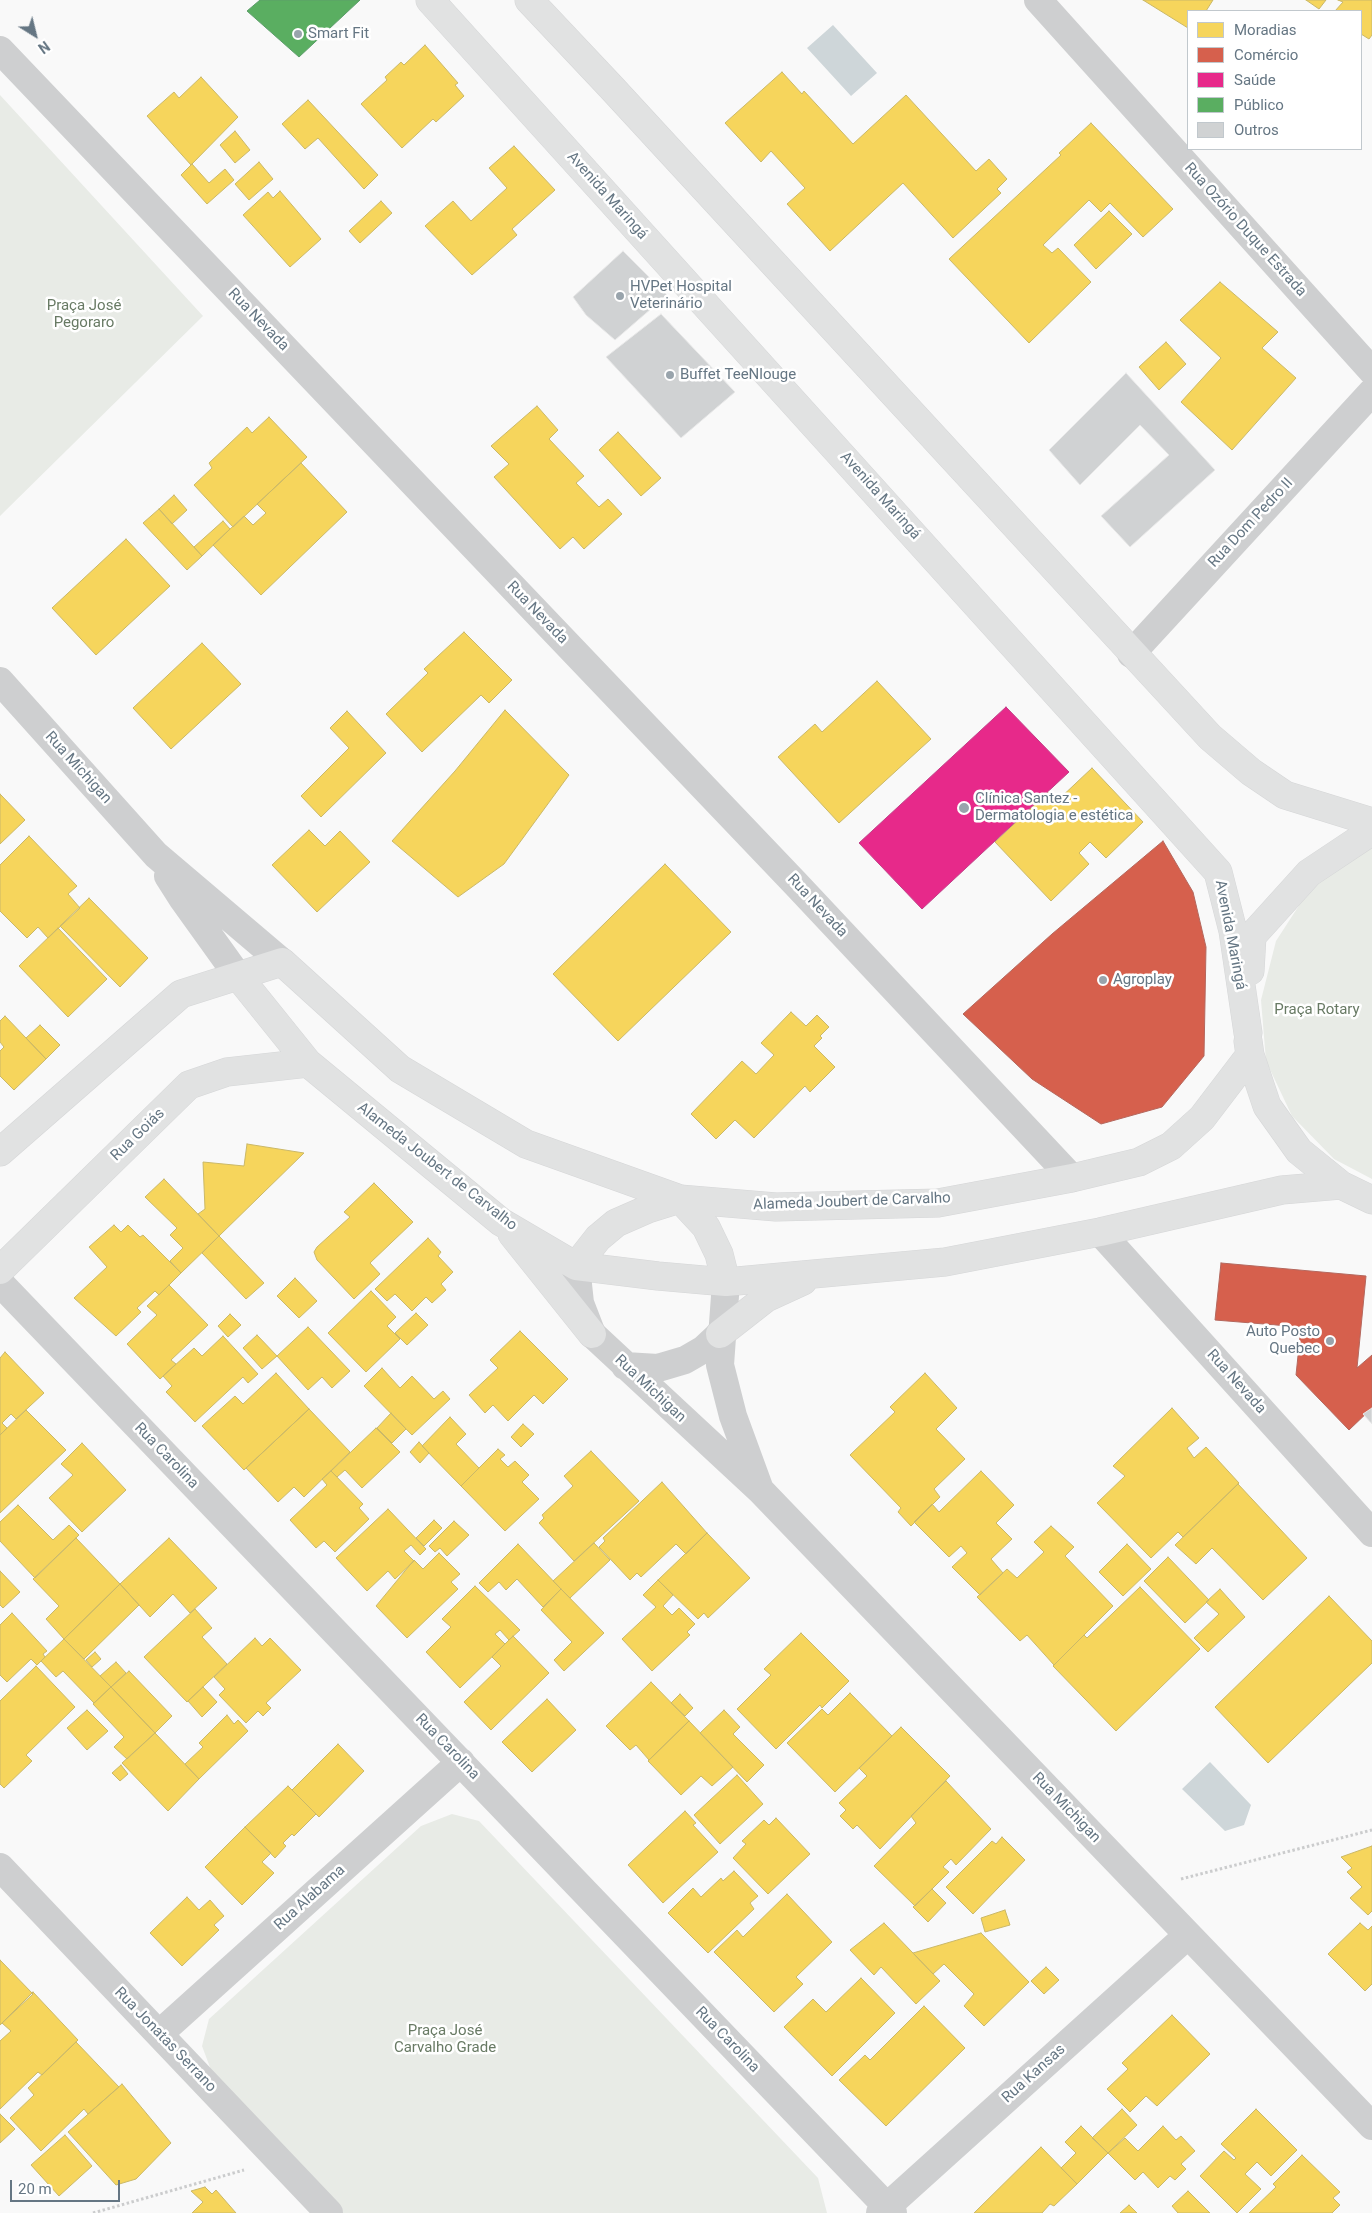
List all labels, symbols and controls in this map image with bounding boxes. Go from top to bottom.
north arrow [10,10,60,60]
legend [1187,10,1362,150]
text: Moradias [1234,21,1297,39]
place label: Smart Fit [308,25,369,43]
marker: Smart Fit [292,28,304,40]
text: N [35,38,53,57]
text: Comércio [1234,46,1298,64]
text: Saúde [1234,71,1276,89]
text: Público [1234,96,1284,114]
text: Outros [1234,121,1279,139]
street label: Avenida Maringá [563,148,651,244]
street label: Rua Ozório Duque Estrada [1180,159,1310,301]
place label: HVPet Hospital Veterinário [630,278,732,313]
street label: Rua Nevada [224,285,292,355]
marker: HVPet Hospital Veterinário [614,290,626,302]
park label: Praça José Pegoraro [47,297,121,332]
place label: Buffet TeeNlouge [680,366,796,384]
marker: Buffet TeeNlouge [664,369,676,381]
street label: Avenida Maringá [836,448,924,544]
street label: Rua Dom Pedro II [1205,475,1297,571]
street label: Rua Nevada [503,578,571,648]
street label: Rua Michigan [41,728,115,808]
place label: Clínica Santez - Dermatologia e estética [975,790,1133,825]
marker: Clínica Santez - Dermatologia e estética [957,801,971,815]
street label: Rua Nevada [783,871,851,941]
street label: Avenida Maringá [1211,878,1249,992]
place label: Agroplay [1113,971,1172,989]
marker: Agroplay [1097,974,1109,986]
park label: Praça Rotary [1274,1001,1360,1019]
street label: Alameda Joubert de Carvalho [354,1099,520,1235]
street label: Rua Goiás [107,1105,169,1165]
street label: Alameda Joubert de Carvalho [753,1190,951,1214]
place label: Auto Posto Quebec [1246,1323,1320,1358]
marker: Auto Posto Quebec [1324,1335,1336,1347]
street label: Rua Nevada [1203,1346,1269,1418]
street label: Rua Michigan [611,1351,689,1427]
street label: Rua Carolina [130,1419,202,1493]
street label: Rua Carolina [411,1710,483,1784]
street label: Rua Michigan [1028,1769,1104,1847]
street label: Rua Alabama [271,1862,349,1934]
street label: Rua Jonatas Serrano [110,1984,220,2096]
street label: Rua Carolina [691,2003,763,2077]
park label: Praça José Carvalho Grade [394,2022,496,2057]
street label: Rua Kansas [999,2041,1069,2107]
scale bar [12,2170,122,2202]
text: 20 m [18,2180,52,2198]

